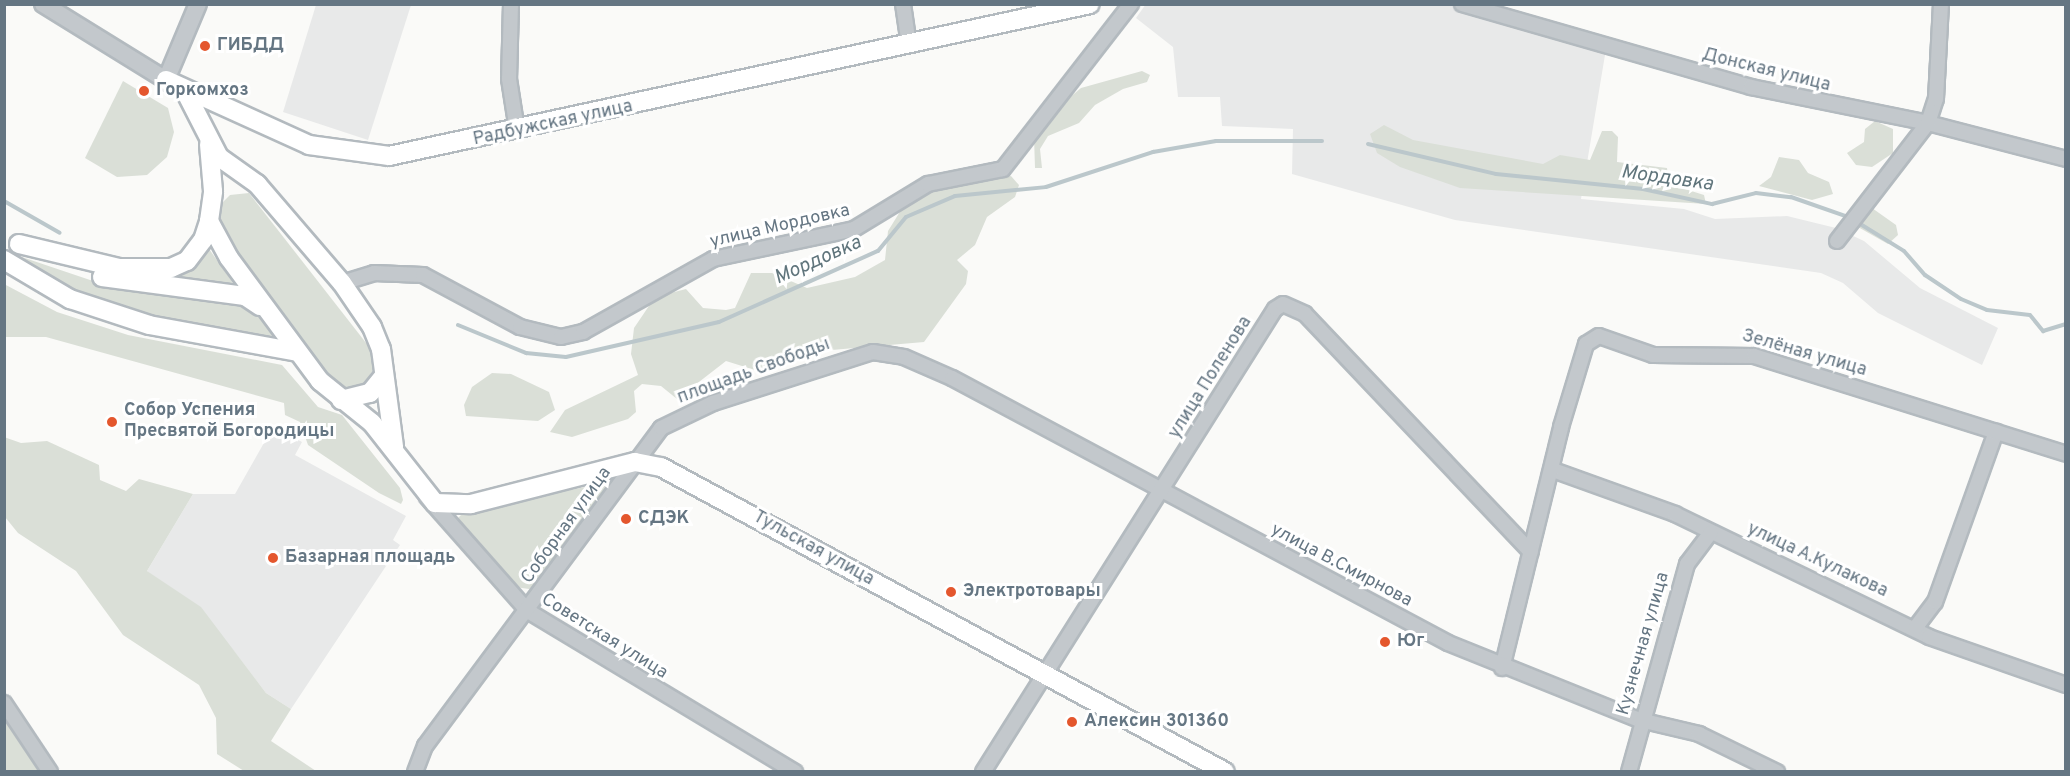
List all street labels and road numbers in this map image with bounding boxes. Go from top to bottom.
street label: Донская улица [1700,45,1832,97]
street label: Радбужская улица [471,97,635,151]
street label: улица Мордовка [708,200,852,254]
street label: улица Поленова [1165,313,1257,443]
street label: Зелёная улица [1739,326,1869,382]
street label: площадь Свободы [675,334,833,410]
street label: Соборная улица [517,463,617,589]
street label: Тульская улица [749,507,877,591]
street label: улица А.Кулакова [1743,519,1891,603]
street label: улица В.Смирнова [1267,520,1415,612]
street label: Кузнечная улица [1613,570,1675,718]
street label: Советская улица [537,589,671,685]

